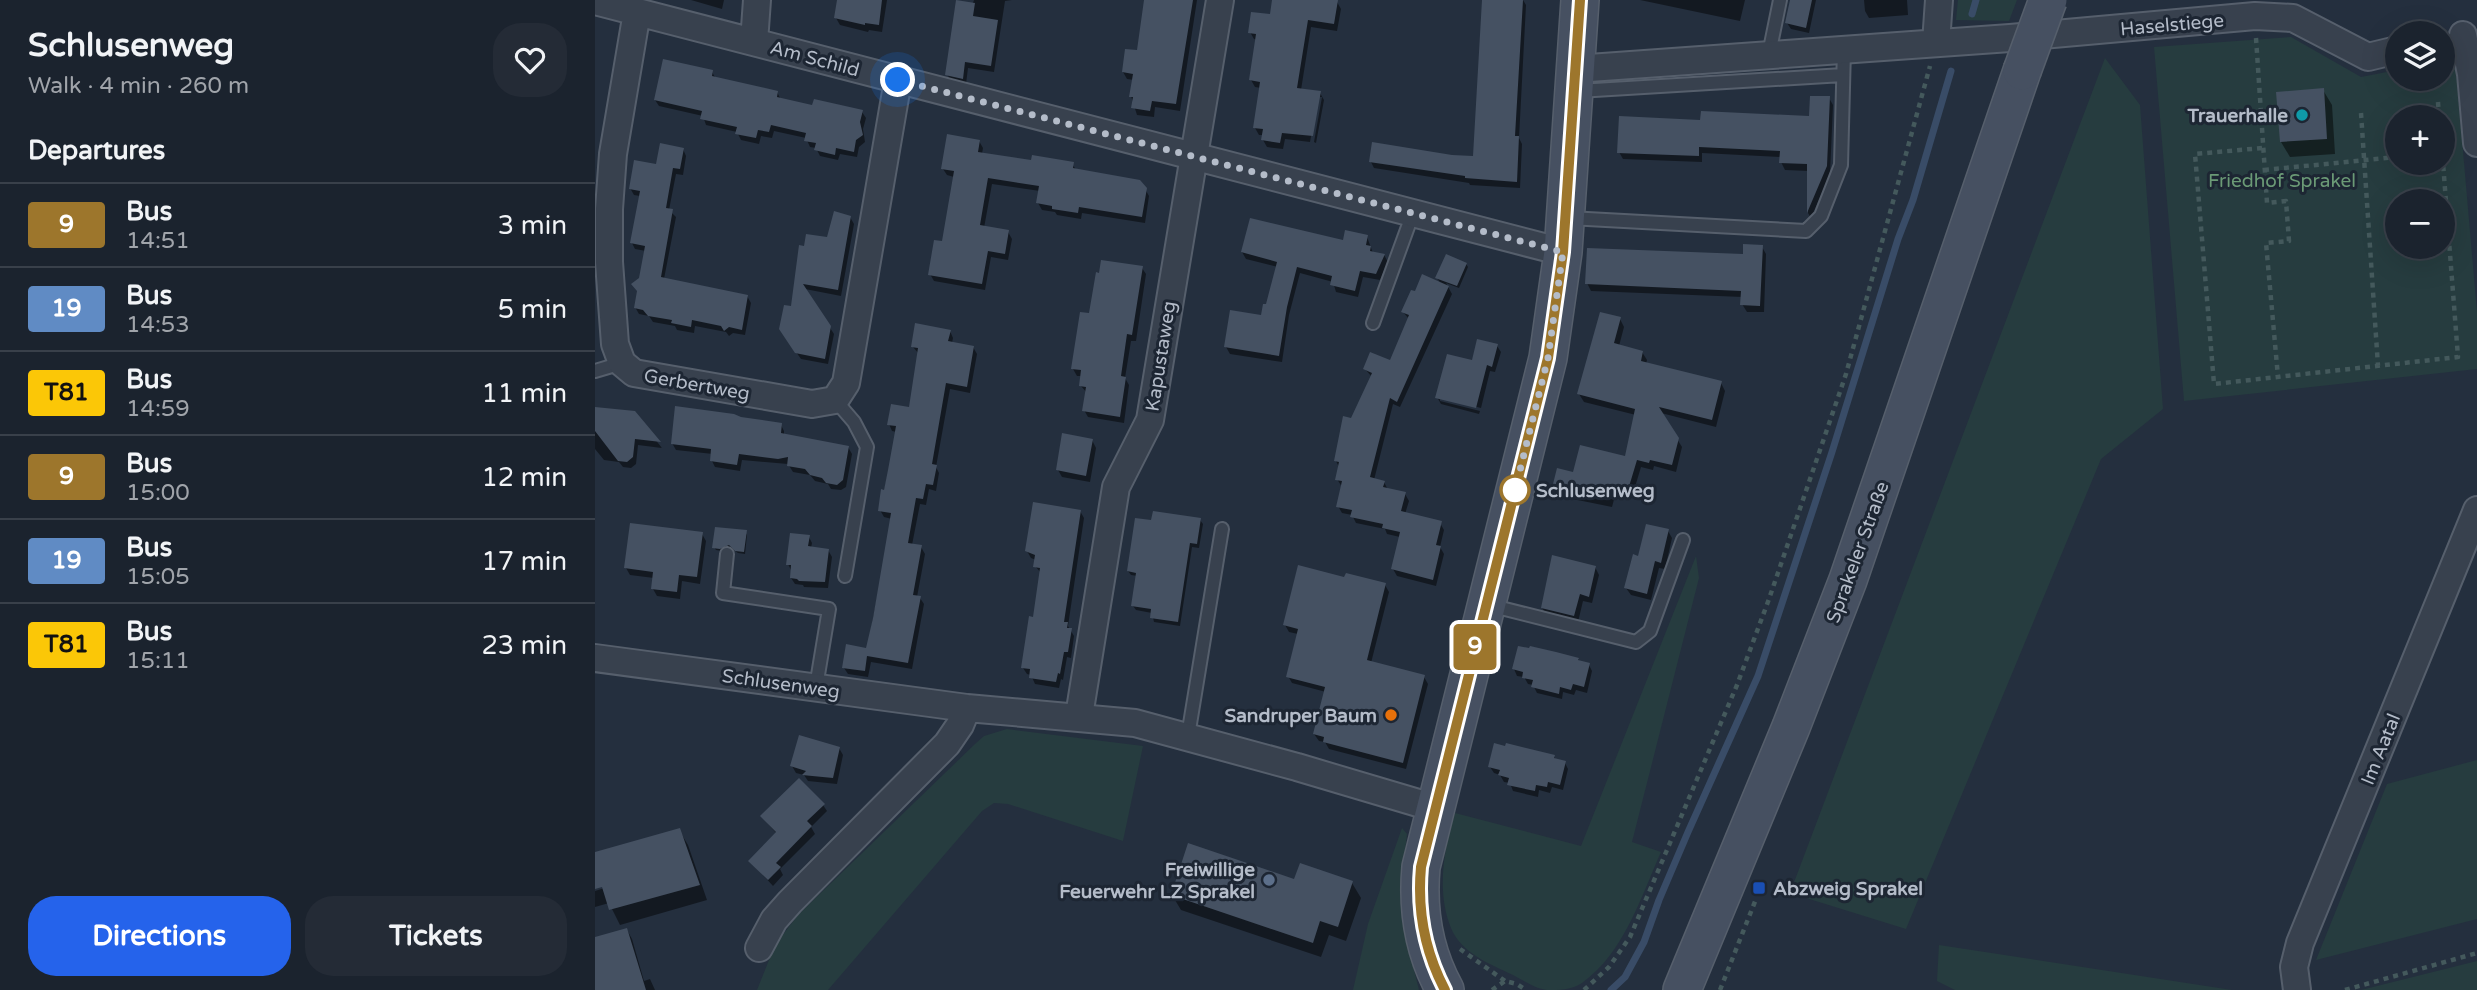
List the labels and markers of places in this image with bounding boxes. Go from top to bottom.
place label: Trauerhalle [2187,105,2288,127]
marker: Trauerhalle [2294,107,2310,123]
marker: Schlusenweg [1500,475,1530,505]
place label: Schlusenweg [1536,480,1655,503]
place label: Sandruper Baum [1224,705,1377,728]
marker: Sandruper Baum [1383,707,1399,723]
place label: Freiwillige Feuerwehr LZ Sprakel [1059,859,1255,904]
marker: Freiwillige Feuerwehr LZ Sprakel [1261,872,1277,888]
place label: Abzweig Sprakel [1773,878,1923,901]
marker: Abzweig Sprakel [1751,880,1767,896]

